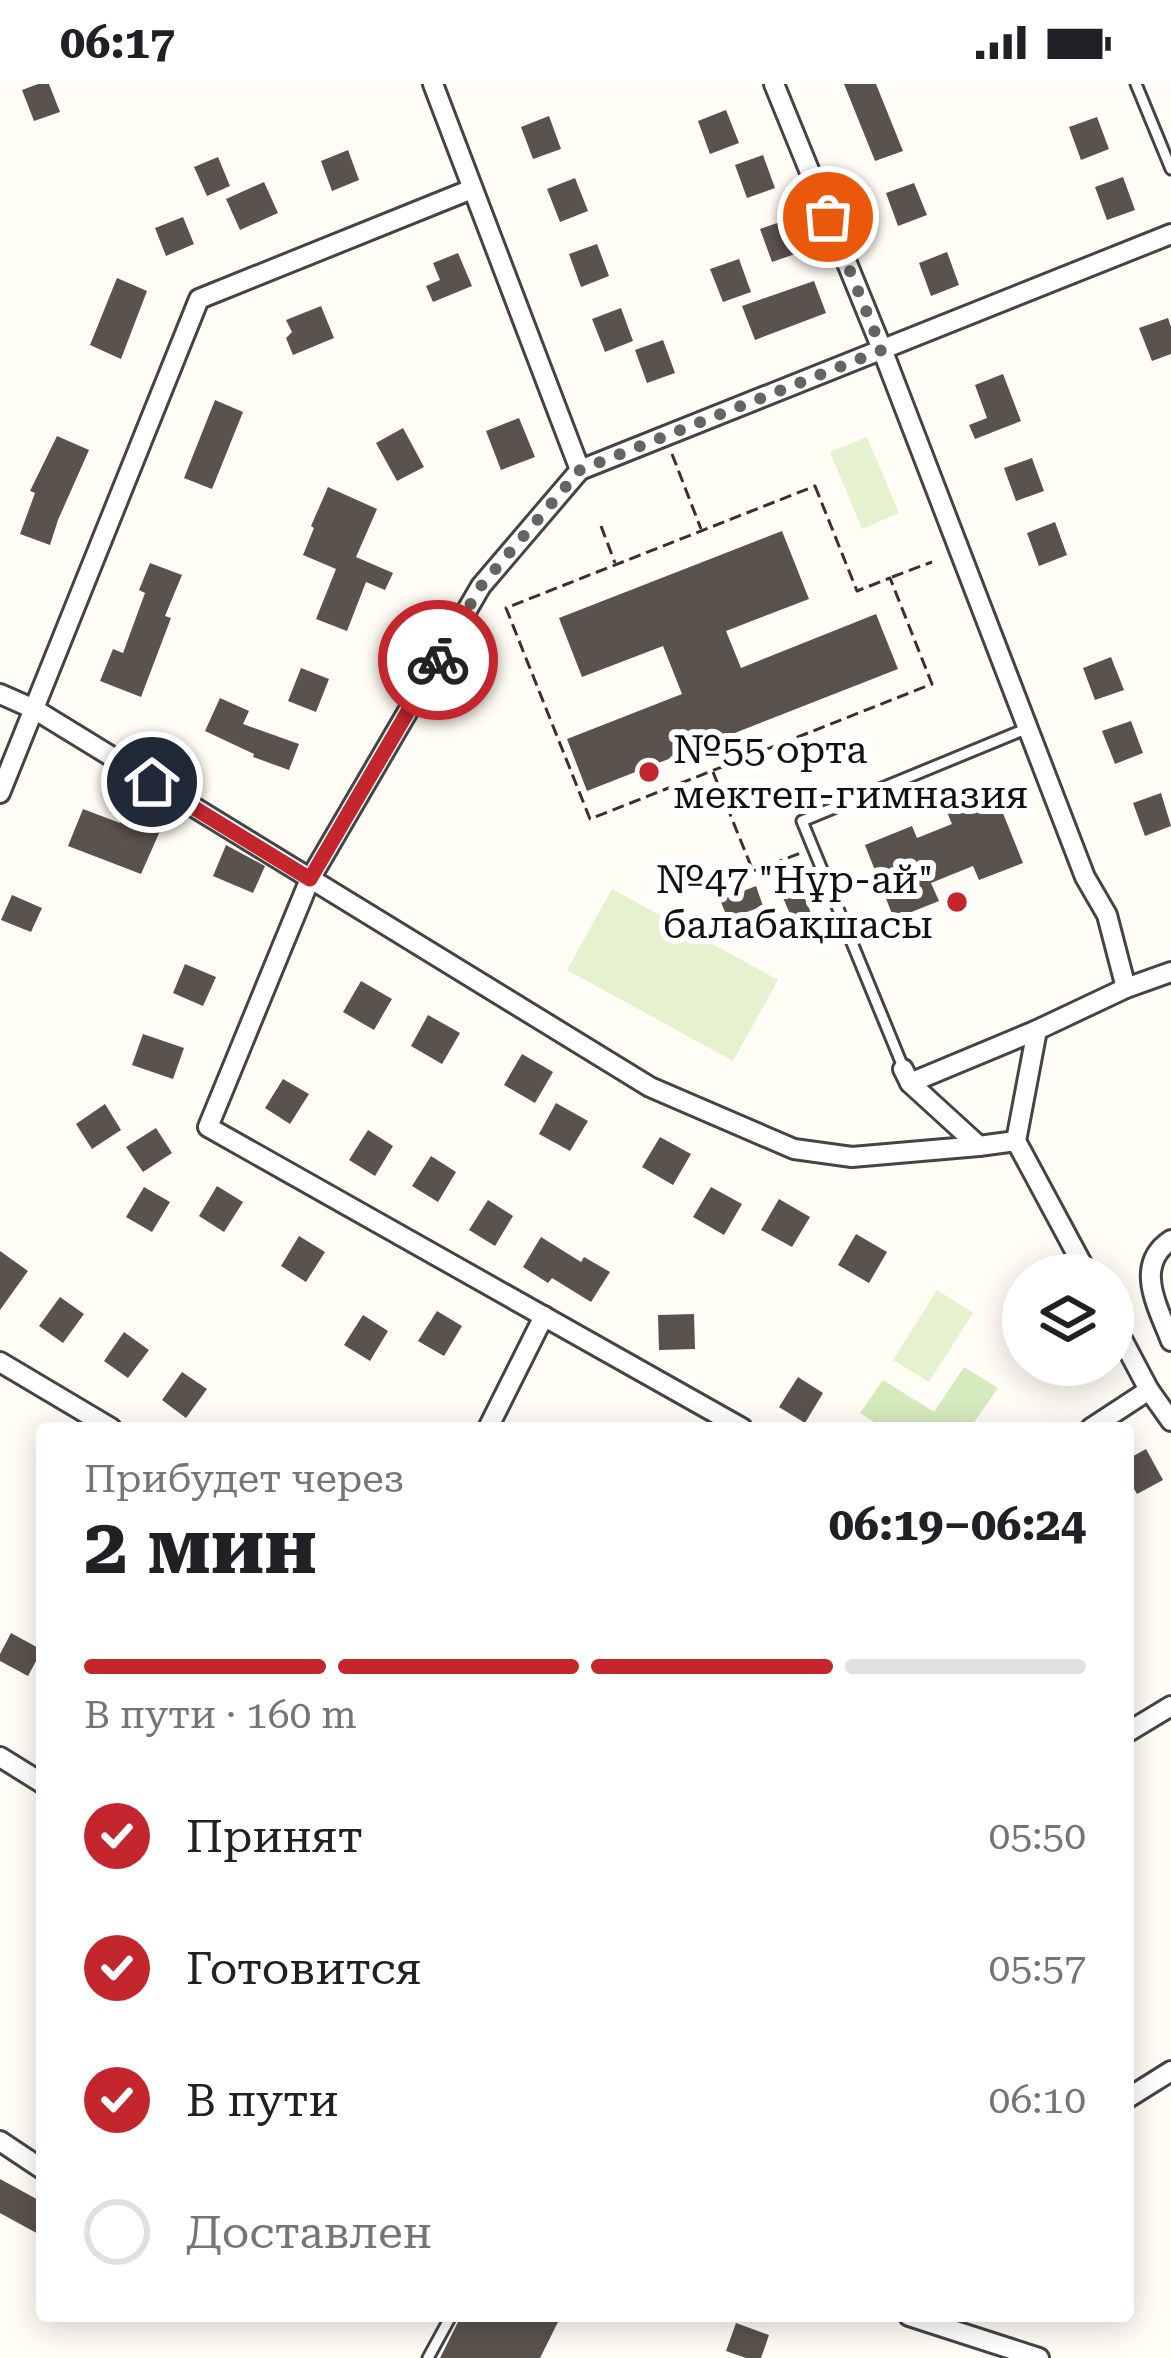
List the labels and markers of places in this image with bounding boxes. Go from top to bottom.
pin [777,166,879,268]
place label: №55 орта мектеп-гимназия [673,727,1028,818]
pin [101,731,203,833]
marker: №55 орта мектеп-гимназия [636,759,662,785]
place label: №47 "Нұр-ай" балабақшасы [656,857,933,948]
marker: №47 "Нұр-ай" балабақшасы [944,889,970,915]

